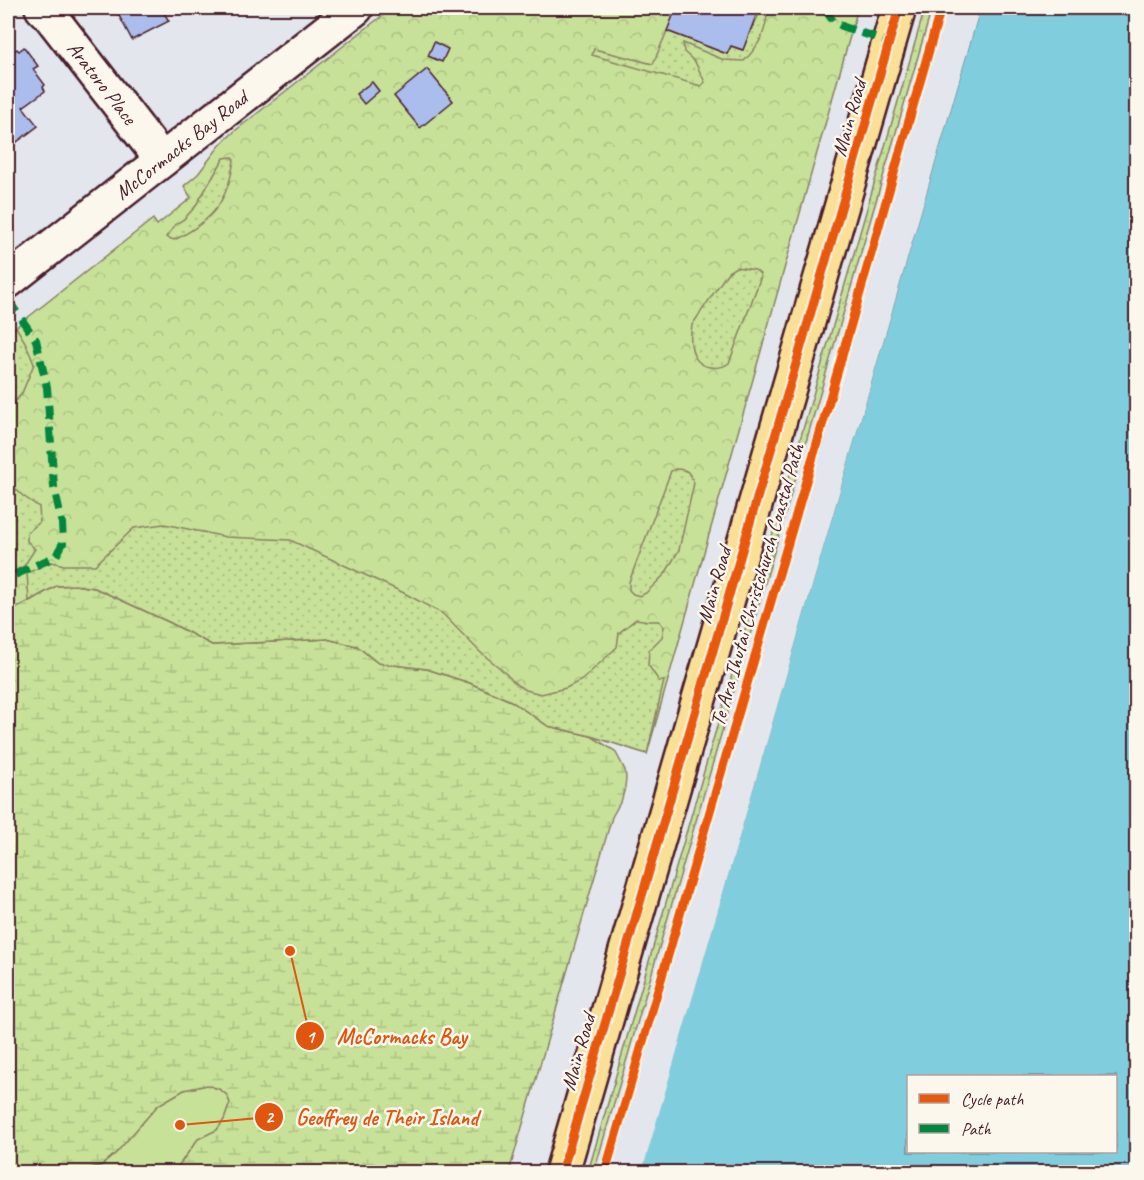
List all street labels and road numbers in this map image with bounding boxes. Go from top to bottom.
street label: Aratoro Place [62,36,143,131]
street label: Main Road [826,73,873,159]
street label: McCormacks Bay Road [109,83,256,205]
street label: Te Ara Ihutai Christchurch Coastal Path [704,439,810,729]
street label: Main Road [691,540,738,626]
street label: Main Road [555,1007,602,1093]

